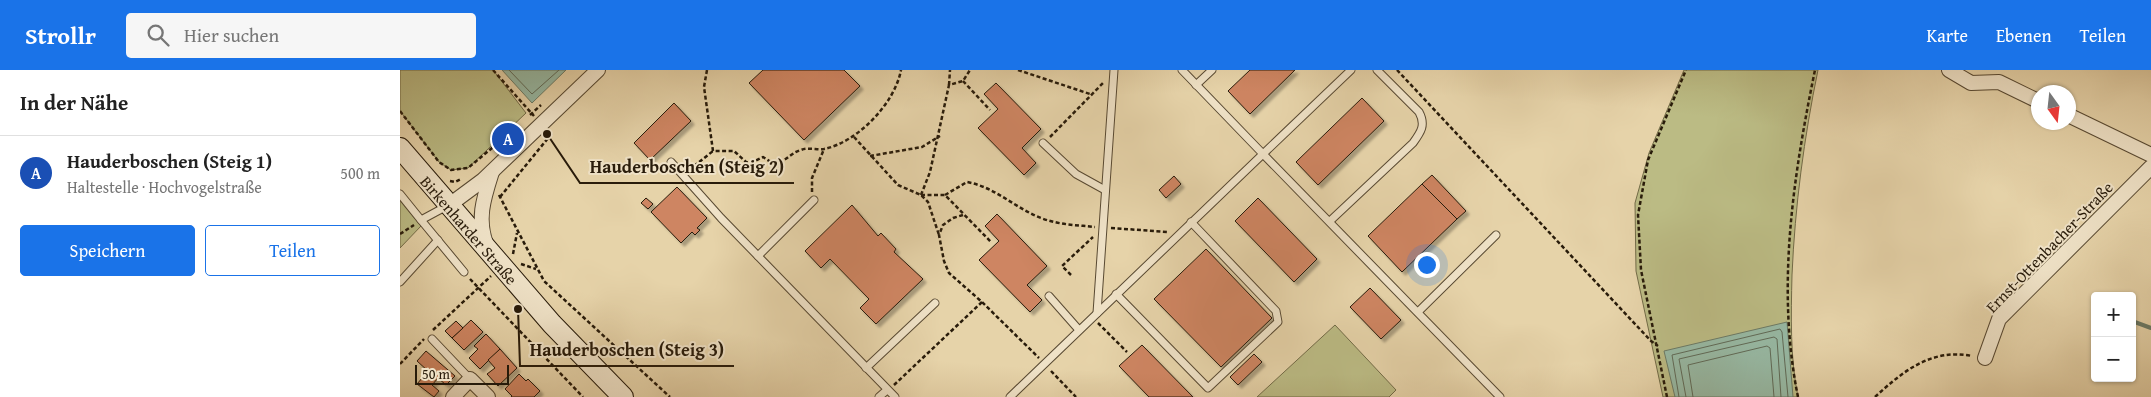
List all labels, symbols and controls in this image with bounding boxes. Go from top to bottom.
search box [126,13,476,58]
text: Strollr [25,18,96,53]
icon: search [144,21,172,49]
text: Hier suchen [184,21,279,49]
text: Karte [1927,22,1968,49]
text: Ebenen [1996,22,2052,49]
text: Teilen [2080,22,2126,49]
north arrow [2031,85,2076,130]
text: In der Nähe [20,87,128,118]
pin: A [492,120,524,158]
text: Hauderboschen (Steig 1) [67,147,272,175]
callout: Hauderboschen (Steig 2) [580,150,794,183]
text: Hauderboschen (Steig 2) [590,153,784,180]
text: A [31,161,41,185]
text: 500 m [340,161,380,185]
street label: Birkenharder Straße [415,170,523,290]
text: Haltestelle · Hochvogelstraße [67,175,262,199]
street label: Ernst-Ottenbacher-Straße [1980,176,2118,318]
button: Speichern [20,225,195,276]
button: Teilen [205,225,380,276]
your location [1414,252,1440,278]
map controls [2091,292,2136,382]
button: + [2091,292,2136,337]
callout: Hauderboschen (Steig 3) [520,333,734,366]
text: Hauderboschen (Steig 3) [530,336,724,363]
button: − [2091,337,2136,382]
scale bar [415,362,509,385]
text: 50 m [422,364,450,384]

